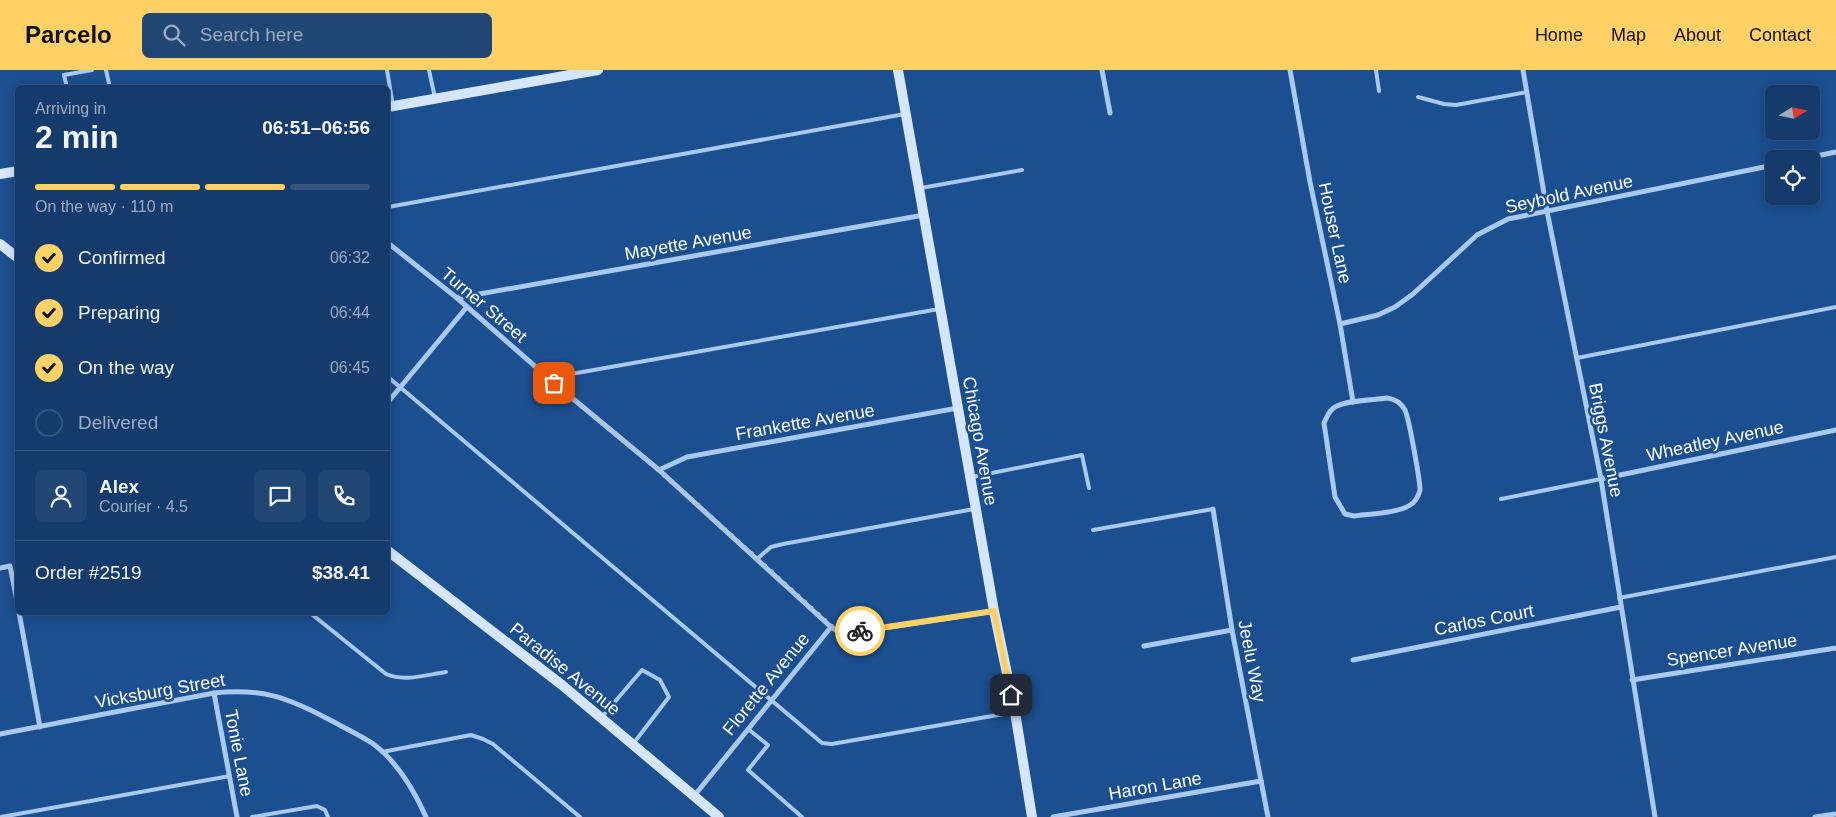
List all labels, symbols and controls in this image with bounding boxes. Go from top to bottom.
search box [142,13,492,58]
text: Parcelo [25,21,112,48]
icon: search [160,21,188,49]
text: Search here [200,24,303,45]
text: Home [1535,25,1583,45]
text: Map [1611,25,1646,45]
text: About [1674,25,1721,45]
text: Contact [1749,25,1811,45]
north arrow [1765,85,1820,140]
map controls [1765,85,1820,205]
text: Arriving in [35,100,106,117]
text: 06:51–06:56 [262,117,370,138]
text: 2 min [35,119,119,155]
button: locate [1765,150,1820,205]
street label: Seybold Avenue [1503,171,1635,217]
street label: Houser Lane [1315,181,1355,285]
text: On the way · 110 m [35,198,173,215]
street label: Mayette Avenue [623,222,753,264]
icon: check [35,244,63,272]
text: Confirmed [78,247,166,268]
text: 06:32 [330,249,370,266]
street label: Turner Street [437,263,531,347]
icon: check [35,299,63,327]
text: Preparing [78,302,160,323]
text: 06:44 [330,304,370,321]
icon: check [35,354,63,382]
text: On the way [78,357,174,378]
text: 06:45 [330,359,370,376]
pin [533,362,575,404]
icon: bag [540,369,568,397]
street label: Chicago Avenue [959,375,1001,507]
street label: Briggs Avenue [1585,381,1627,499]
street label: Frankette Avenue [734,400,876,444]
text: Delivered [78,412,158,433]
street label: Wheatley Avenue [1645,417,1785,465]
button: person [35,470,87,522]
button: chat [254,470,306,522]
button: phone [318,470,370,522]
text: Alex [99,476,139,497]
text: Courier · 4.5 [99,498,188,515]
text: Order #2519 [35,562,142,583]
text: $38.41 [312,562,370,583]
street label: Carlos Court [1433,601,1535,639]
courier [835,606,885,656]
icon: bike [846,617,874,645]
street label: Jeelu Way [1234,618,1270,704]
street label: Paradise Avenue [506,619,624,719]
street label: Florette Avenue [719,629,813,739]
street label: Spencer Avenue [1665,630,1799,670]
street label: Vicksburg Street [93,670,227,712]
pin [990,674,1032,716]
icon: home [997,681,1025,709]
street label: Tonie Lane [221,708,257,798]
street label: Haron Lane [1107,768,1203,804]

